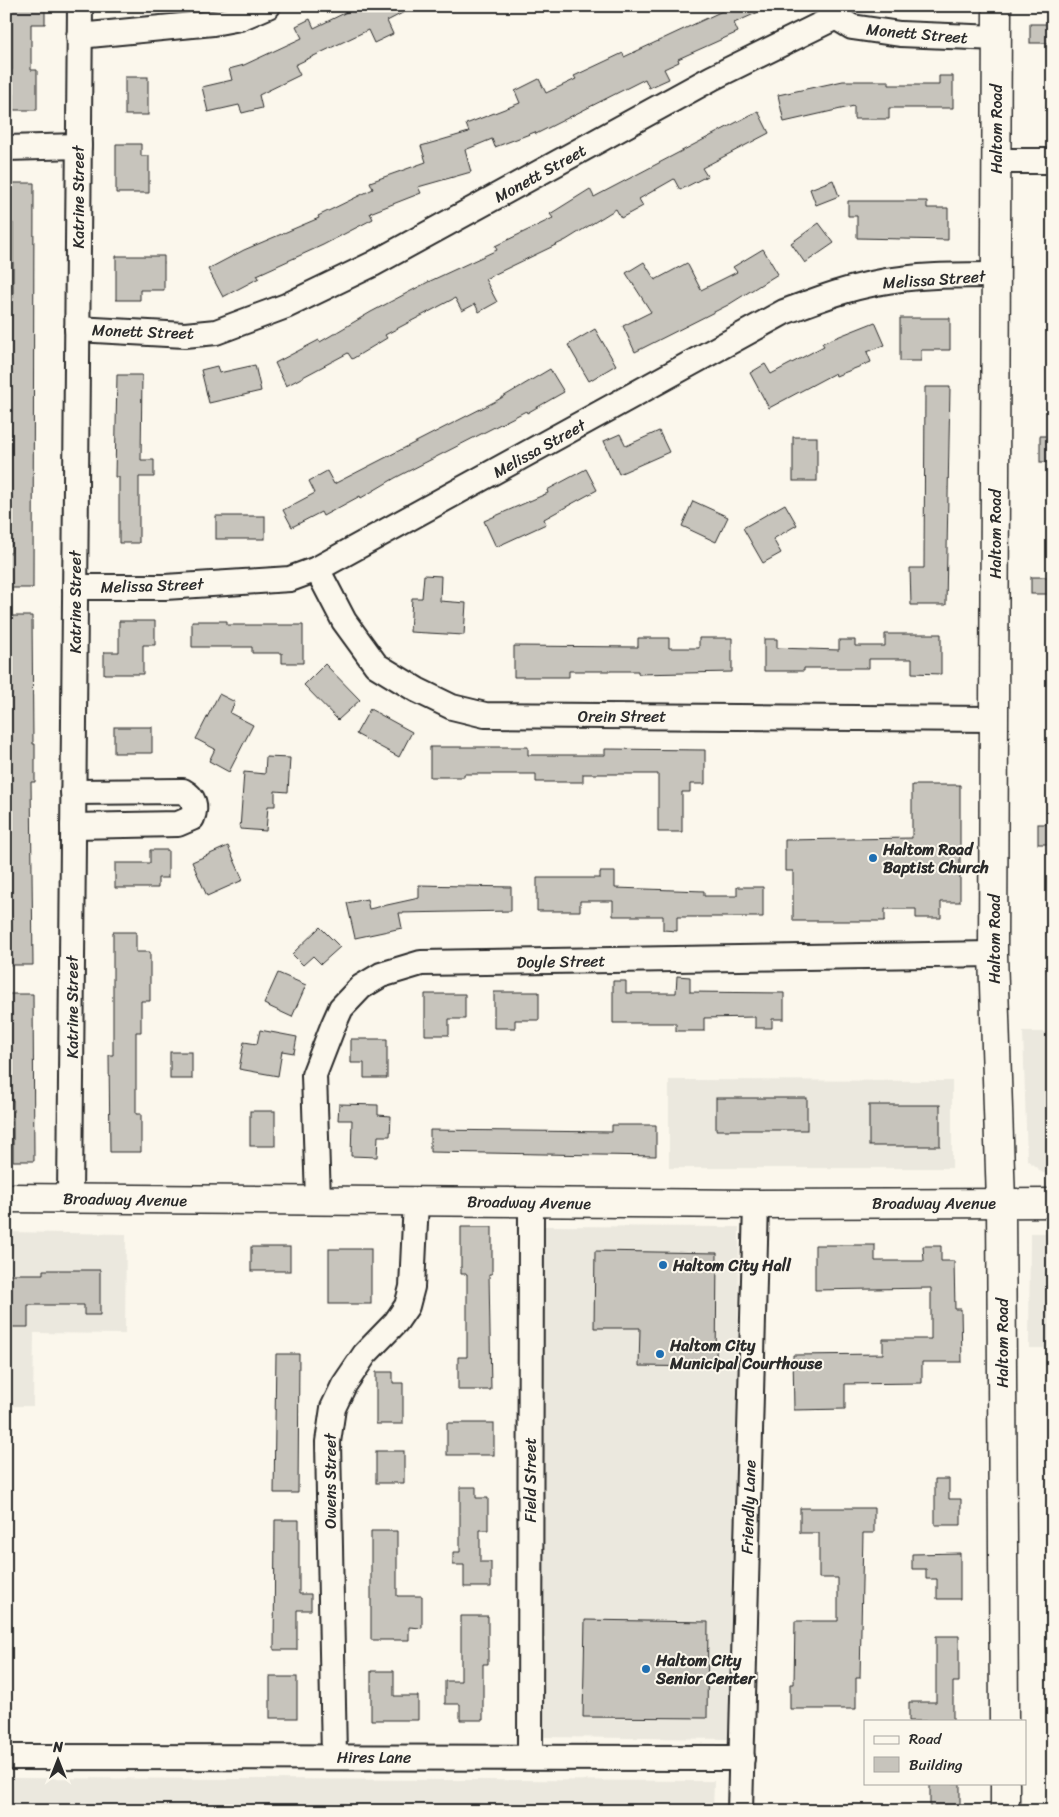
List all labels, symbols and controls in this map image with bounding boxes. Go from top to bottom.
street label: Monett Street [865,15,969,52]
street label: Haltom Road [982,83,1011,174]
street label: Monett Street [489,136,592,211]
street label: Katrine Street [64,145,93,248]
street label: Melissa Street [882,261,987,298]
street label: Monett Street [92,315,194,348]
street label: Melissa Street [487,411,592,486]
street label: Haltom Road [981,488,1010,579]
street label: Katrine Street [61,550,90,653]
street label: Melissa Street [100,569,204,602]
street label: Orein Street [578,702,666,731]
place label: Haltom Road Baptist Church [882,835,989,882]
marker: Haltom Road Baptist Church [867,852,879,864]
street label: Haltom Road [980,893,1009,984]
street label: Doyle Street [516,946,606,977]
street label: Katrine Street [58,955,87,1058]
street label: Broadway Avenue [63,1184,187,1215]
street label: Broadway Avenue [467,1187,591,1218]
street label: Broadway Avenue [872,1189,996,1218]
place label: Haltom City Hall [672,1251,792,1280]
marker: Haltom City Hall [657,1259,669,1271]
street label: Haltom Road [988,1297,1017,1388]
place label: Haltom City Municipal Courthouse [669,1331,822,1378]
marker: Haltom City Municipal Courthouse [654,1348,666,1360]
street label: Owens Street [316,1433,345,1529]
street label: Field Street [516,1437,545,1523]
street label: Friendly Lane [732,1459,765,1555]
place label: Haltom City Senior Center [655,1646,756,1693]
marker: Haltom City Senior Center [640,1663,652,1675]
legend [864,1720,1026,1784]
text: Road [909,1726,942,1752]
north arrow [32,1734,82,1784]
text: N [52,1735,63,1760]
street label: Hires Lane [337,1743,411,1772]
text: Building [909,1752,963,1778]

